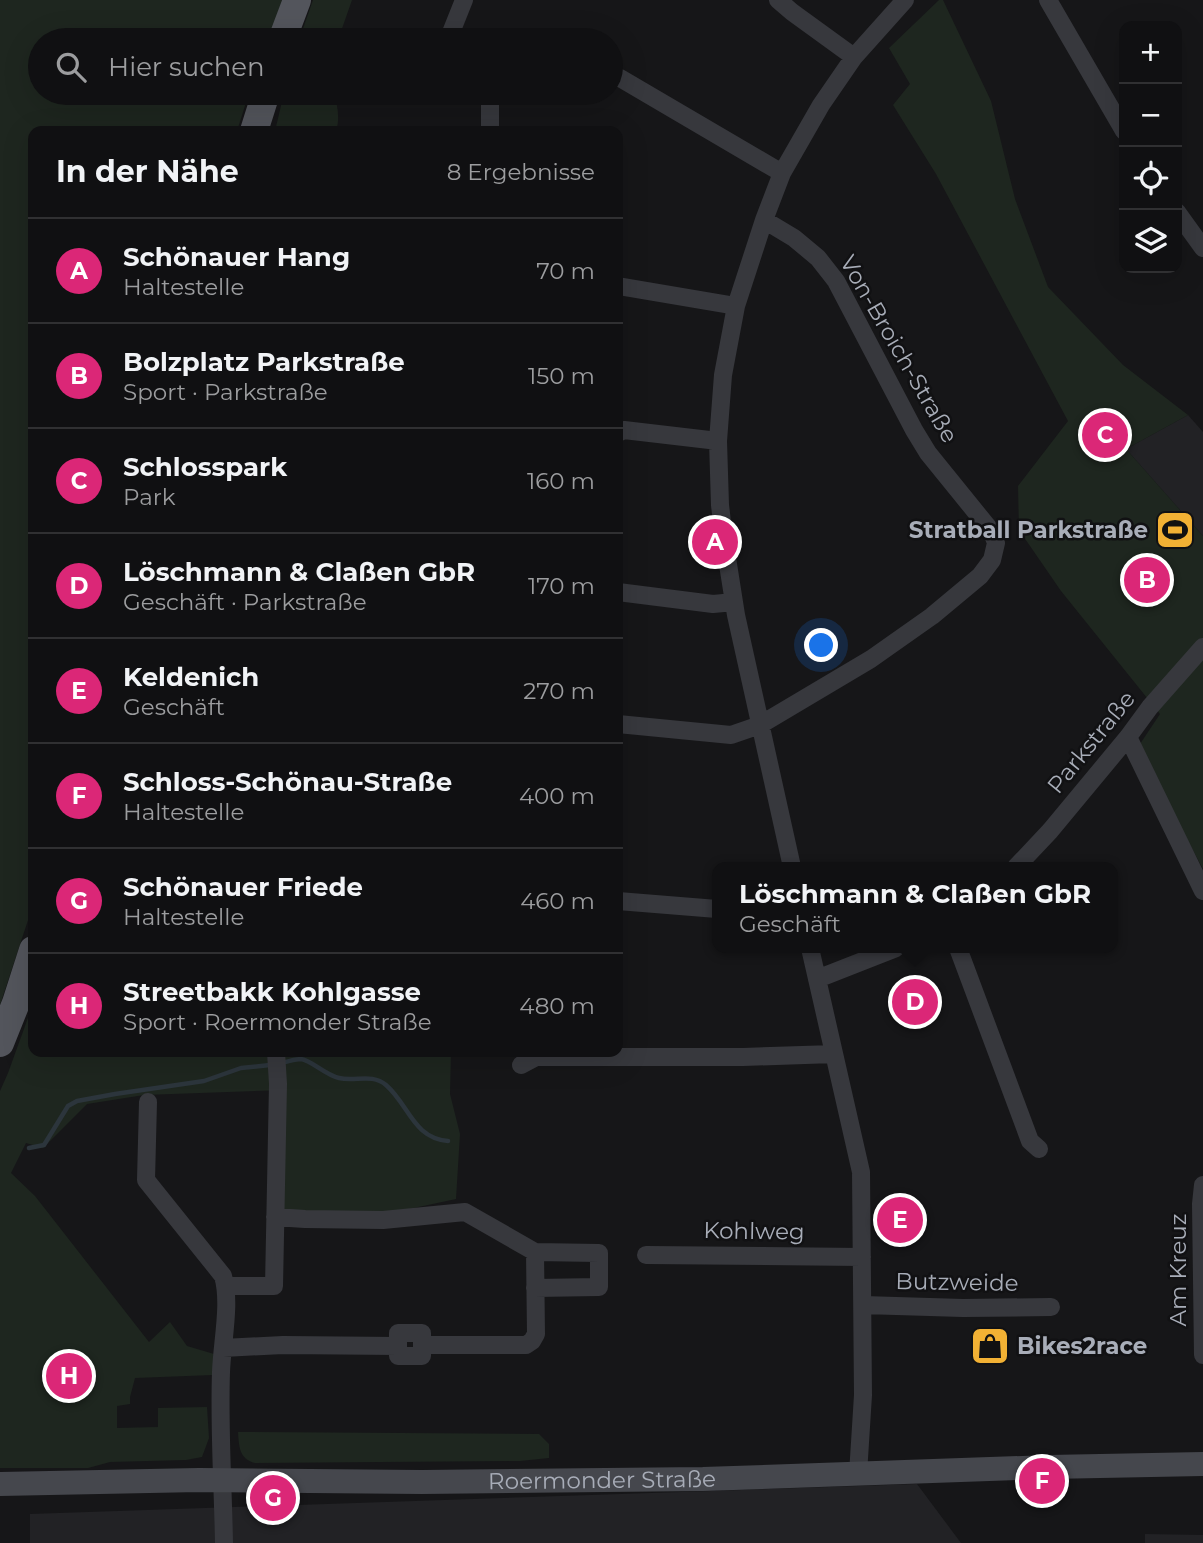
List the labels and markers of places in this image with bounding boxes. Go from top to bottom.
pin: C [1082,409,1128,461]
sports icon: Stratball Parkstraße [1154,509,1196,551]
pin: A [692,516,738,568]
place label: Stratball Parkstraße [909,516,1148,544]
pin: B [1124,554,1170,606]
pin: D [892,976,938,1028]
pin: E [877,1194,923,1246]
shop icon: Bikes2race [969,1325,1011,1367]
place label: Bikes2race [1017,1332,1147,1360]
pin: H [46,1350,92,1402]
pin: F [1019,1455,1065,1507]
pin: G [250,1472,296,1524]

